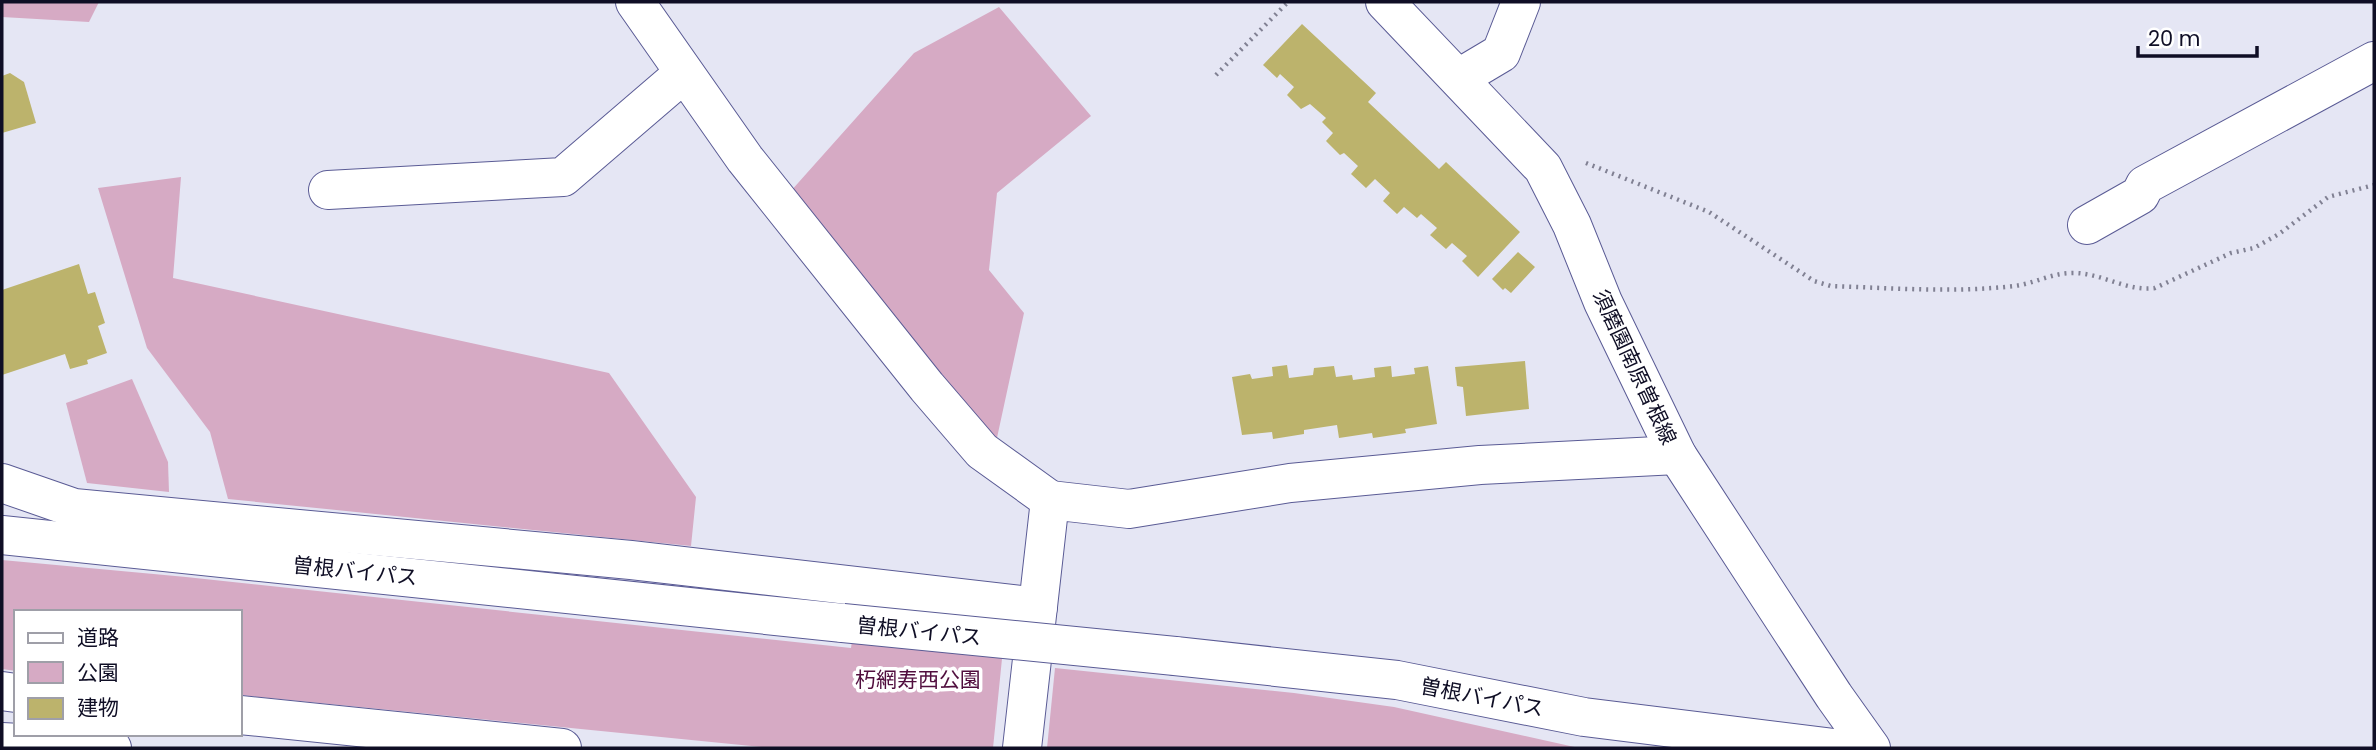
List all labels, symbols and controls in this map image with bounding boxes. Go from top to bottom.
scale bar [2138,14,2257,58]
text: 20 m [2148,24,2201,53]
street label: 須磨園南原曽根線 [1586,285,1684,449]
street label: 曽根バイパス [291,550,419,592]
legend [14,610,242,736]
street label: 曽根バイパス [855,610,983,652]
text: 道路 [77,623,119,652]
text: 公園 [77,658,119,687]
park label: 朽網寿西公園 [855,665,981,694]
street label: 曽根バイパス [1418,671,1546,723]
text: 建物 [77,693,119,722]

